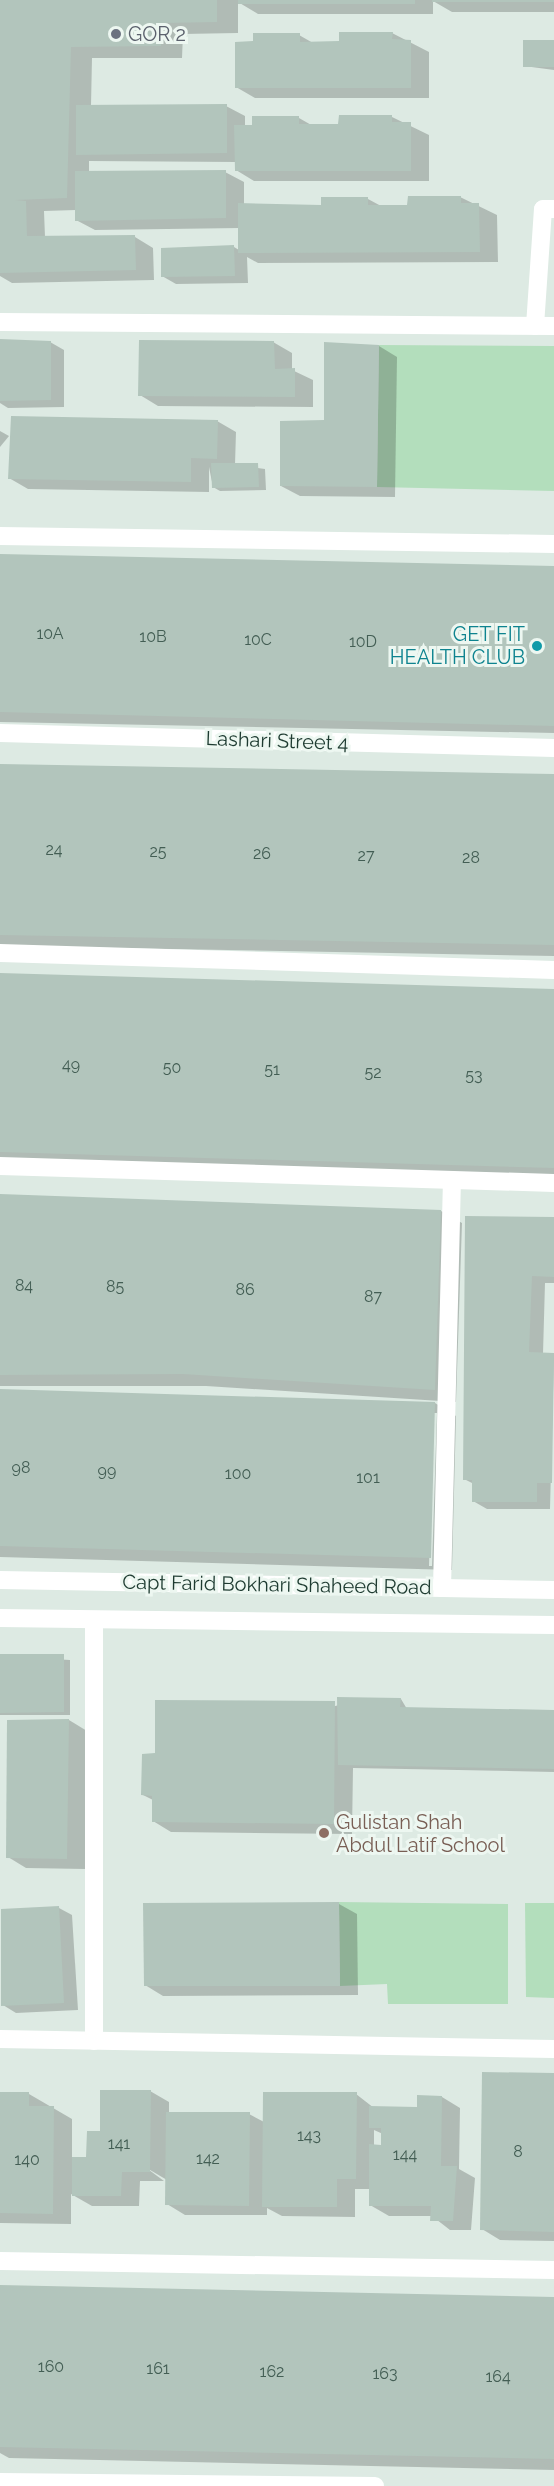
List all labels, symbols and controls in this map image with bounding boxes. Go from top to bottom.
place label: GOR 2 [128,22,186,46]
marker: GOR 2 [109,27,123,41]
place label: GET FIT HEALTH CLUB [390,622,525,669]
house number: 10A [36,624,64,644]
house number: 10B [139,627,167,647]
house number: 10C [244,630,272,650]
house number: 10D [349,632,377,652]
marker: GET FIT HEALTH CLUB [530,639,544,653]
street label: Lashari Street 4 [205,727,349,755]
house number: 24 [45,840,63,860]
house number: 25 [149,842,167,862]
house number: 26 [253,844,271,864]
house number: 27 [358,846,374,866]
house number: 28 [462,848,480,868]
house number: 49 [62,1055,80,1075]
house number: 50 [163,1058,181,1078]
house number: 51 [264,1060,280,1080]
house number: 52 [364,1063,382,1083]
house number: 53 [465,1066,483,1086]
house number: 84 [15,1276,33,1296]
house number: 85 [106,1277,124,1297]
house number: 86 [235,1280,255,1300]
house number: 87 [364,1287,382,1307]
house number: 98 [12,1458,30,1478]
house number: 99 [98,1461,116,1481]
house number: 100 [225,1464,251,1484]
house number: 101 [356,1468,380,1488]
street label: Capt Farid Bokhari Shaheed Road [122,1570,432,1600]
place label: Gulistan Shah Abdul Latif School [336,1810,506,1857]
marker: Gulistan Shah Abdul Latif School [317,1826,331,1840]
house number: 143 [297,2126,321,2146]
house number: 141 [108,2134,130,2154]
house number: 8 [513,2142,523,2162]
house number: 144 [393,2145,417,2165]
house number: 142 [196,2149,220,2169]
house number: 140 [14,2150,40,2170]
house number: 160 [38,2357,64,2377]
house number: 161 [146,2359,170,2379]
house number: 162 [260,2362,284,2382]
house number: 163 [372,2364,398,2384]
house number: 164 [485,2367,511,2387]

